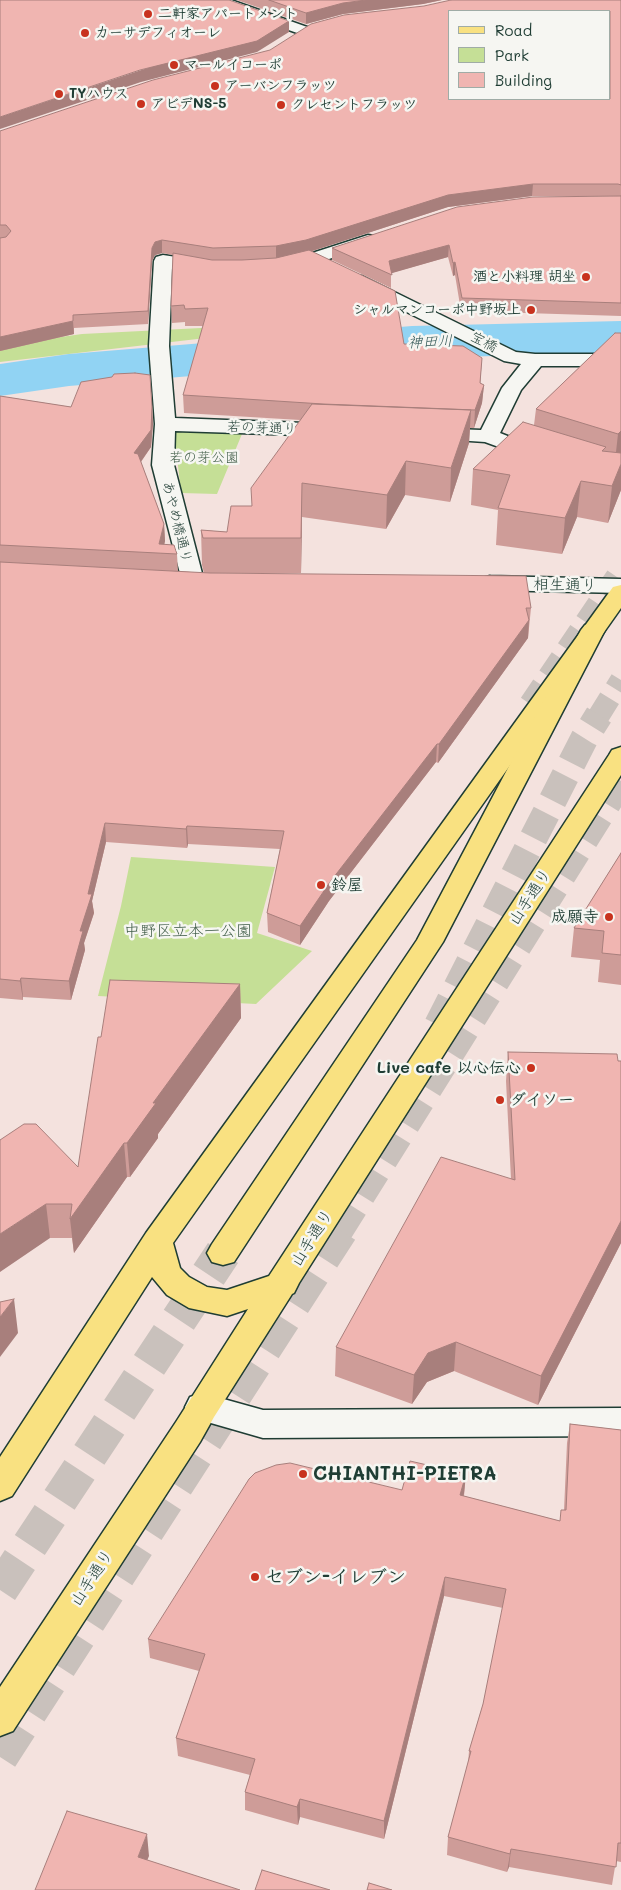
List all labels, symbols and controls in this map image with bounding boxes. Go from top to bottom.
place label: 二軒家アパートメント [158,6,298,22]
marker: 二軒家アパートメント [142,8,154,20]
legend [448,10,611,100]
text: Road [495,20,532,40]
place label: カーサデフィオーレ [95,25,221,41]
marker: カーサデフィオーレ [79,27,91,39]
text: Park [495,45,529,65]
place label: マールイコーポ [184,57,282,73]
marker: マールイコーポ [168,59,180,71]
text: Building [495,70,552,90]
place label: アーバンフラッツ [225,78,336,94]
marker: アーバンフラッツ [209,80,221,92]
place label: TYハウス [69,86,128,102]
marker: TYハウス [53,88,65,100]
place label: アビデNS-5 [151,96,226,112]
place label: クレセントフラッツ [291,97,417,113]
marker: アビデNS-5 [135,98,147,110]
marker: クレセントフラッツ [275,99,287,111]
place label: 酒と小料理 胡坐 [473,269,576,285]
marker: 酒と小料理 胡坐 [580,271,592,283]
place label: シャルマンコーポ中野坂上 [353,302,521,318]
marker: シャルマンコーポ中野坂上 [525,304,537,316]
street label: 宝橋 [468,328,500,356]
water label: 神田川 [407,332,453,352]
street label: 若の芽通り [227,418,297,438]
park label: 若の芽公園 [169,450,239,466]
street label: あやめ橋通り [159,479,195,565]
street label: 相生通り [533,575,597,595]
street label: 山手通り [505,865,555,929]
place label: 鈴屋 [331,875,363,895]
marker: 鈴屋 [315,879,327,891]
place label: 成願寺 [551,907,599,927]
marker: 成願寺 [603,911,615,923]
park label: 中野区立本一公園 [124,921,252,941]
place label: Live cafe 以心伝心 [377,1058,521,1078]
marker: Live cafe 以心伝心 [525,1062,537,1074]
place label: ダイソー [510,1090,574,1110]
marker: ダイソー [494,1094,506,1106]
street label: 山手通り [287,1206,337,1270]
place label: CHIANTHI-PIETRA [313,1463,496,1485]
marker: CHIANTHI-PIETRA [297,1468,309,1480]
street label: 山手通り [67,1546,117,1610]
place label: セブン-イレブン [265,1566,406,1588]
marker: セブン-イレブン [249,1571,261,1583]

